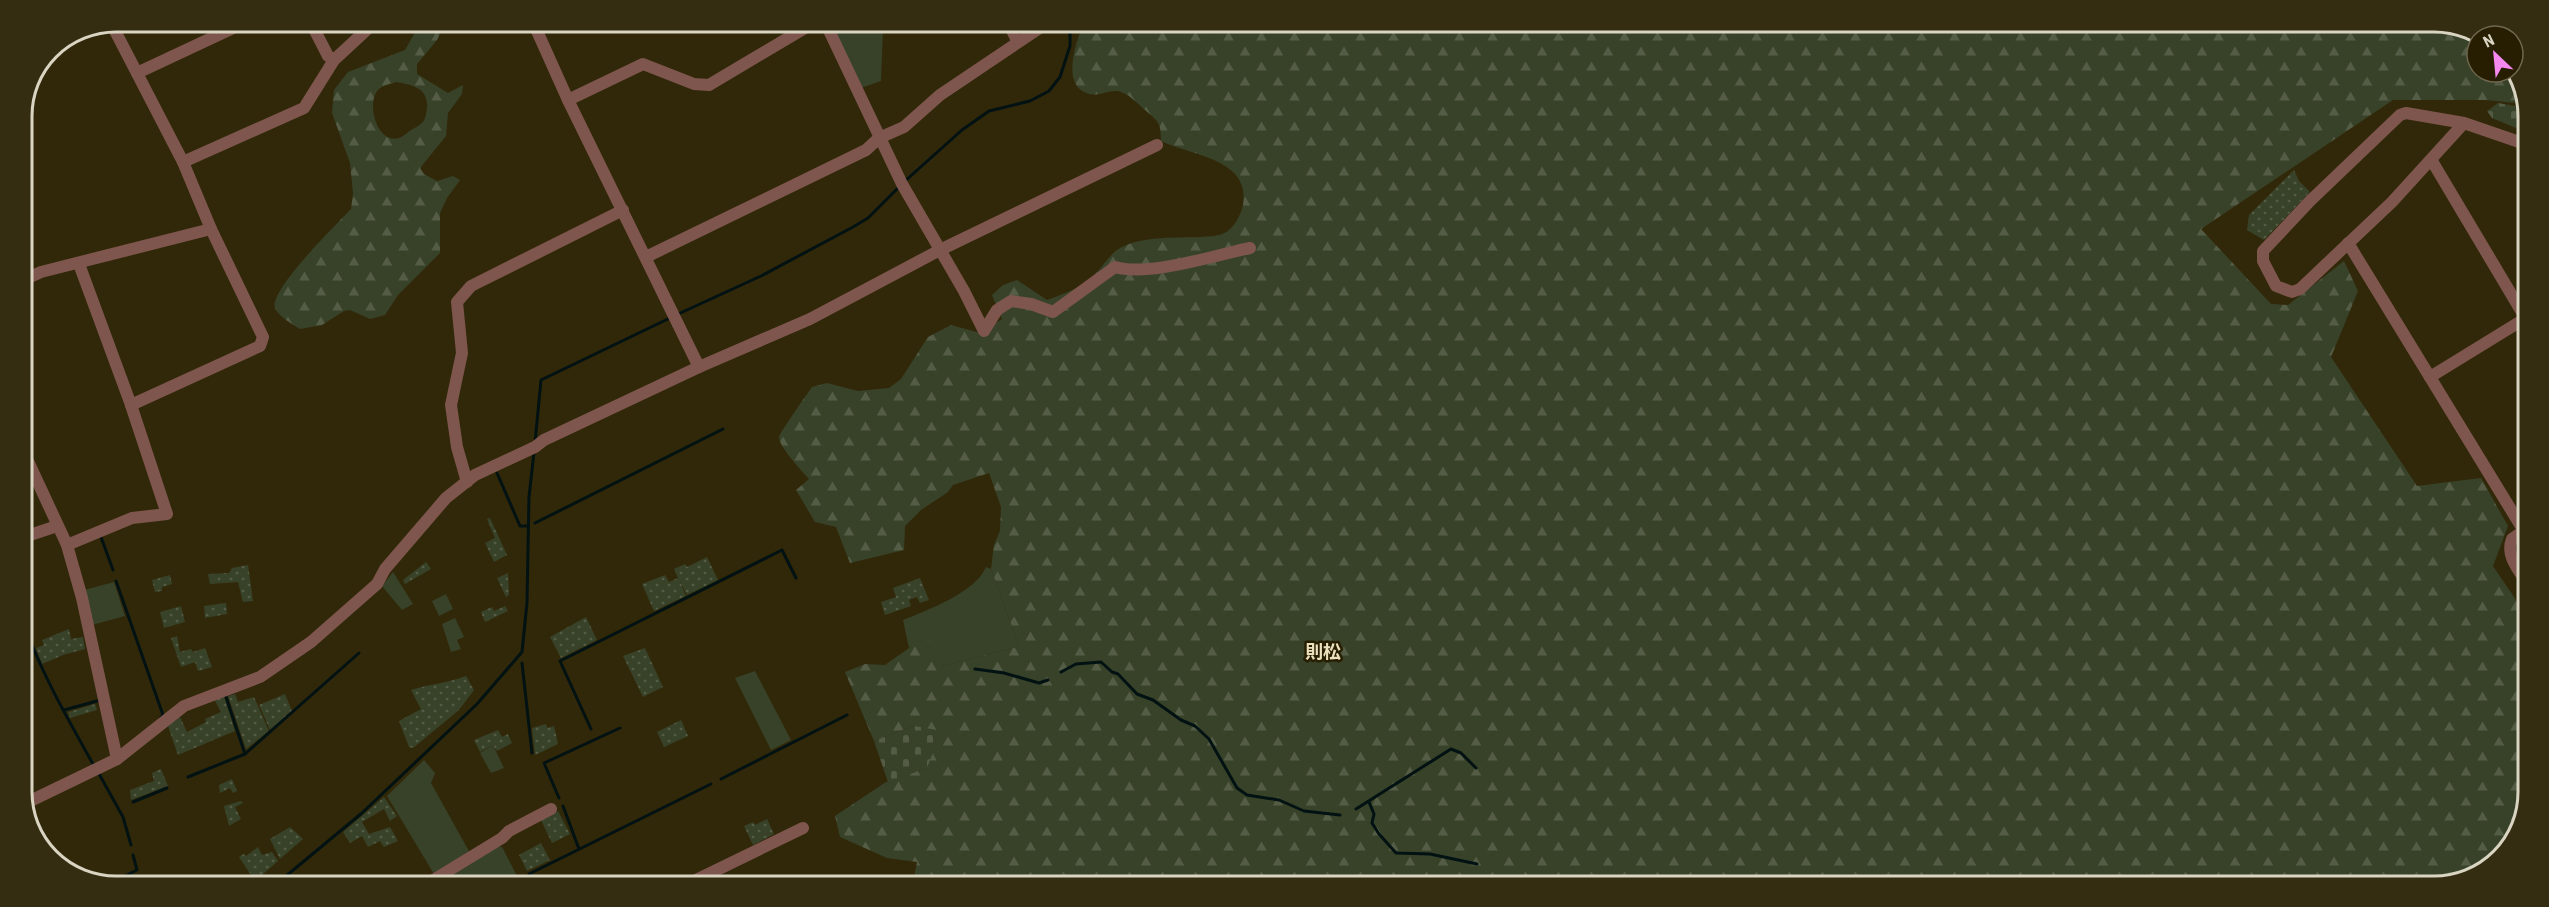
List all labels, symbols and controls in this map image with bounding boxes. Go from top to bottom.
north arrow [2465,24,2525,84]
text: N [2480,30,2497,52]
district label: 則松 [1305,641,1341,662]

